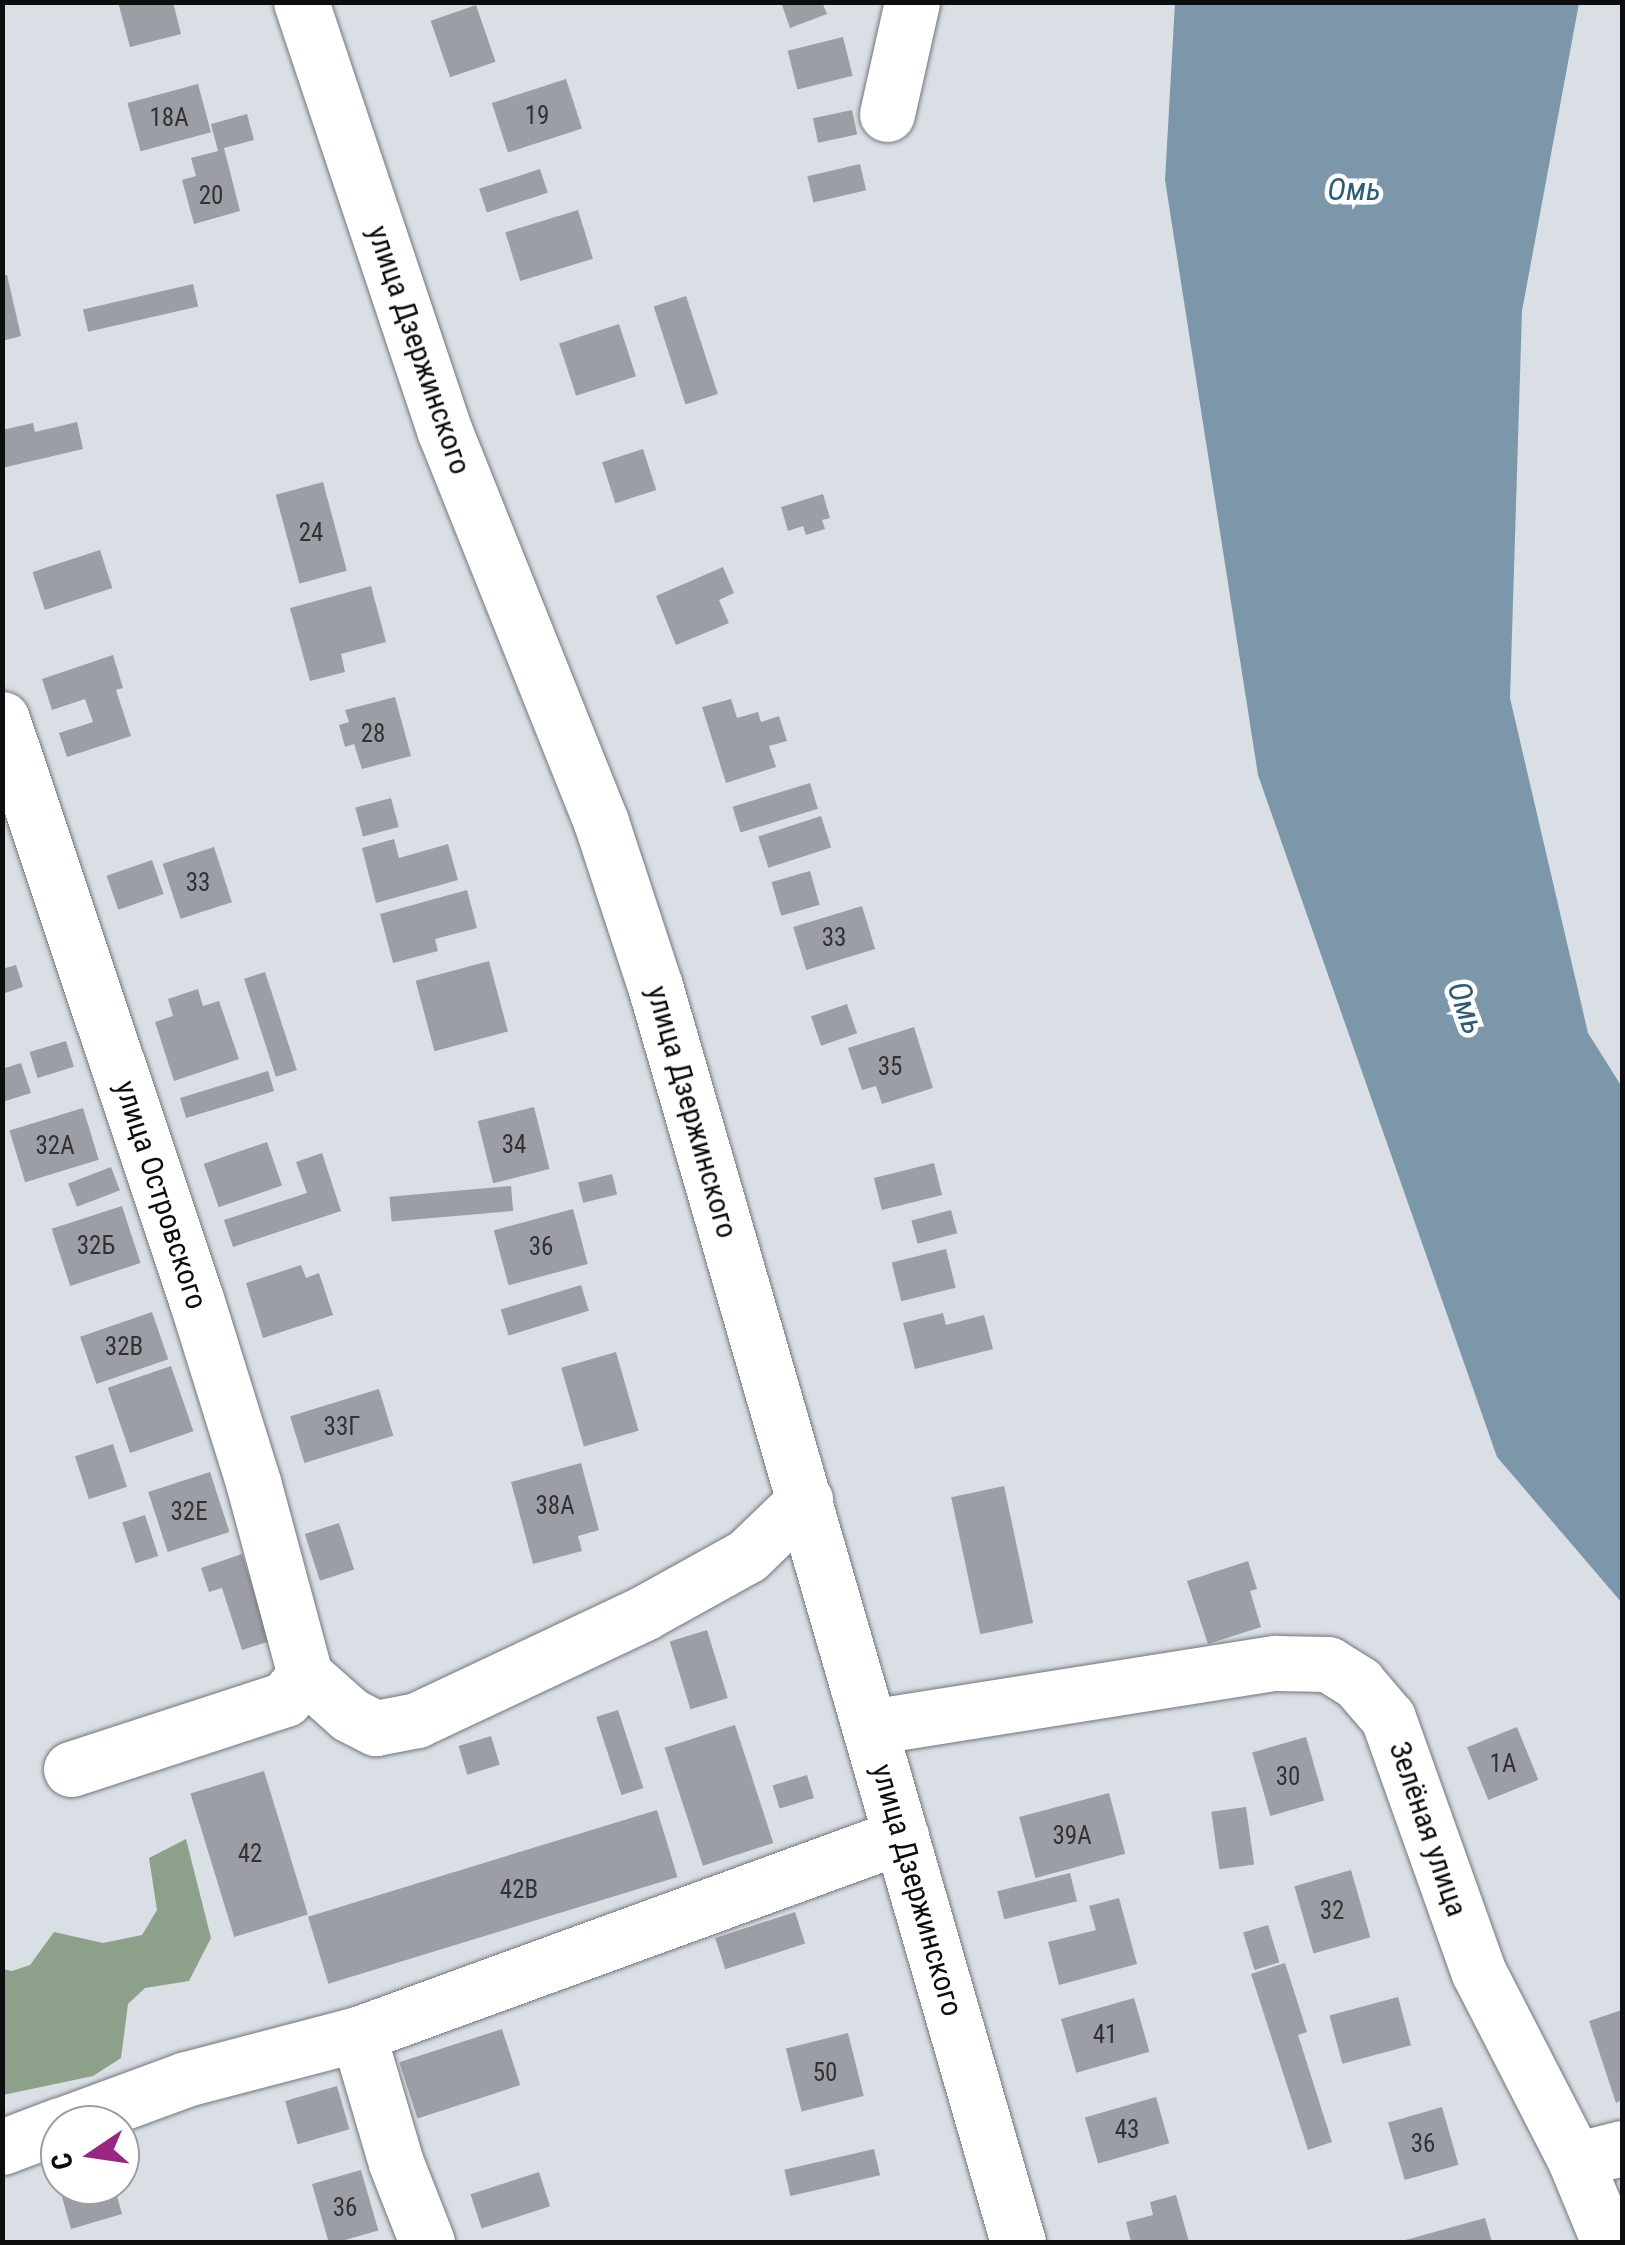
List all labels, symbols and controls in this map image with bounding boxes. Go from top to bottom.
house number: 19 [525,101,549,131]
house number: 18А [149,103,189,133]
water label: Омь [1327,170,1381,208]
house number: 20 [199,181,223,211]
street label: улица Дзержинского [360,221,478,479]
house number: 24 [299,518,323,548]
house number: 28 [361,719,385,749]
house number: 33 [186,868,210,898]
house number: 33 [822,923,846,953]
water label: Омь [1439,976,1493,1040]
street label: улица Дзержинского [639,982,745,1242]
house number: 35 [878,1052,902,1082]
street label: улица Островского [107,1076,215,1314]
house number: 34 [502,1130,526,1160]
house number: 32А [35,1131,75,1161]
house number: 32Б [77,1231,115,1261]
house number: 36 [529,1232,553,1262]
house number: 32В [105,1332,143,1362]
house number: 33Г [324,1412,360,1442]
house number: 38А [535,1491,575,1521]
house number: 32Е [170,1497,208,1527]
street label: Зелёная улица [1381,1737,1475,1921]
house number: 1А [1490,1749,1516,1779]
street label: улица Дзержинского [864,1760,970,2020]
house number: 30 [1276,1762,1300,1792]
house number: 39А [1052,1821,1092,1851]
house number: 42 [238,1839,262,1869]
house number: 42В [500,1875,538,1905]
house number: 32 [1320,1896,1344,1926]
house number: 41 [1093,2020,1117,2050]
house number: 50 [813,2058,837,2088]
north arrow [40,2105,140,2205]
house number: 43 [1115,2115,1139,2145]
house number: 36 [1411,2129,1435,2159]
text: С [44,2150,80,2173]
house number: 36 [333,2193,357,2223]

